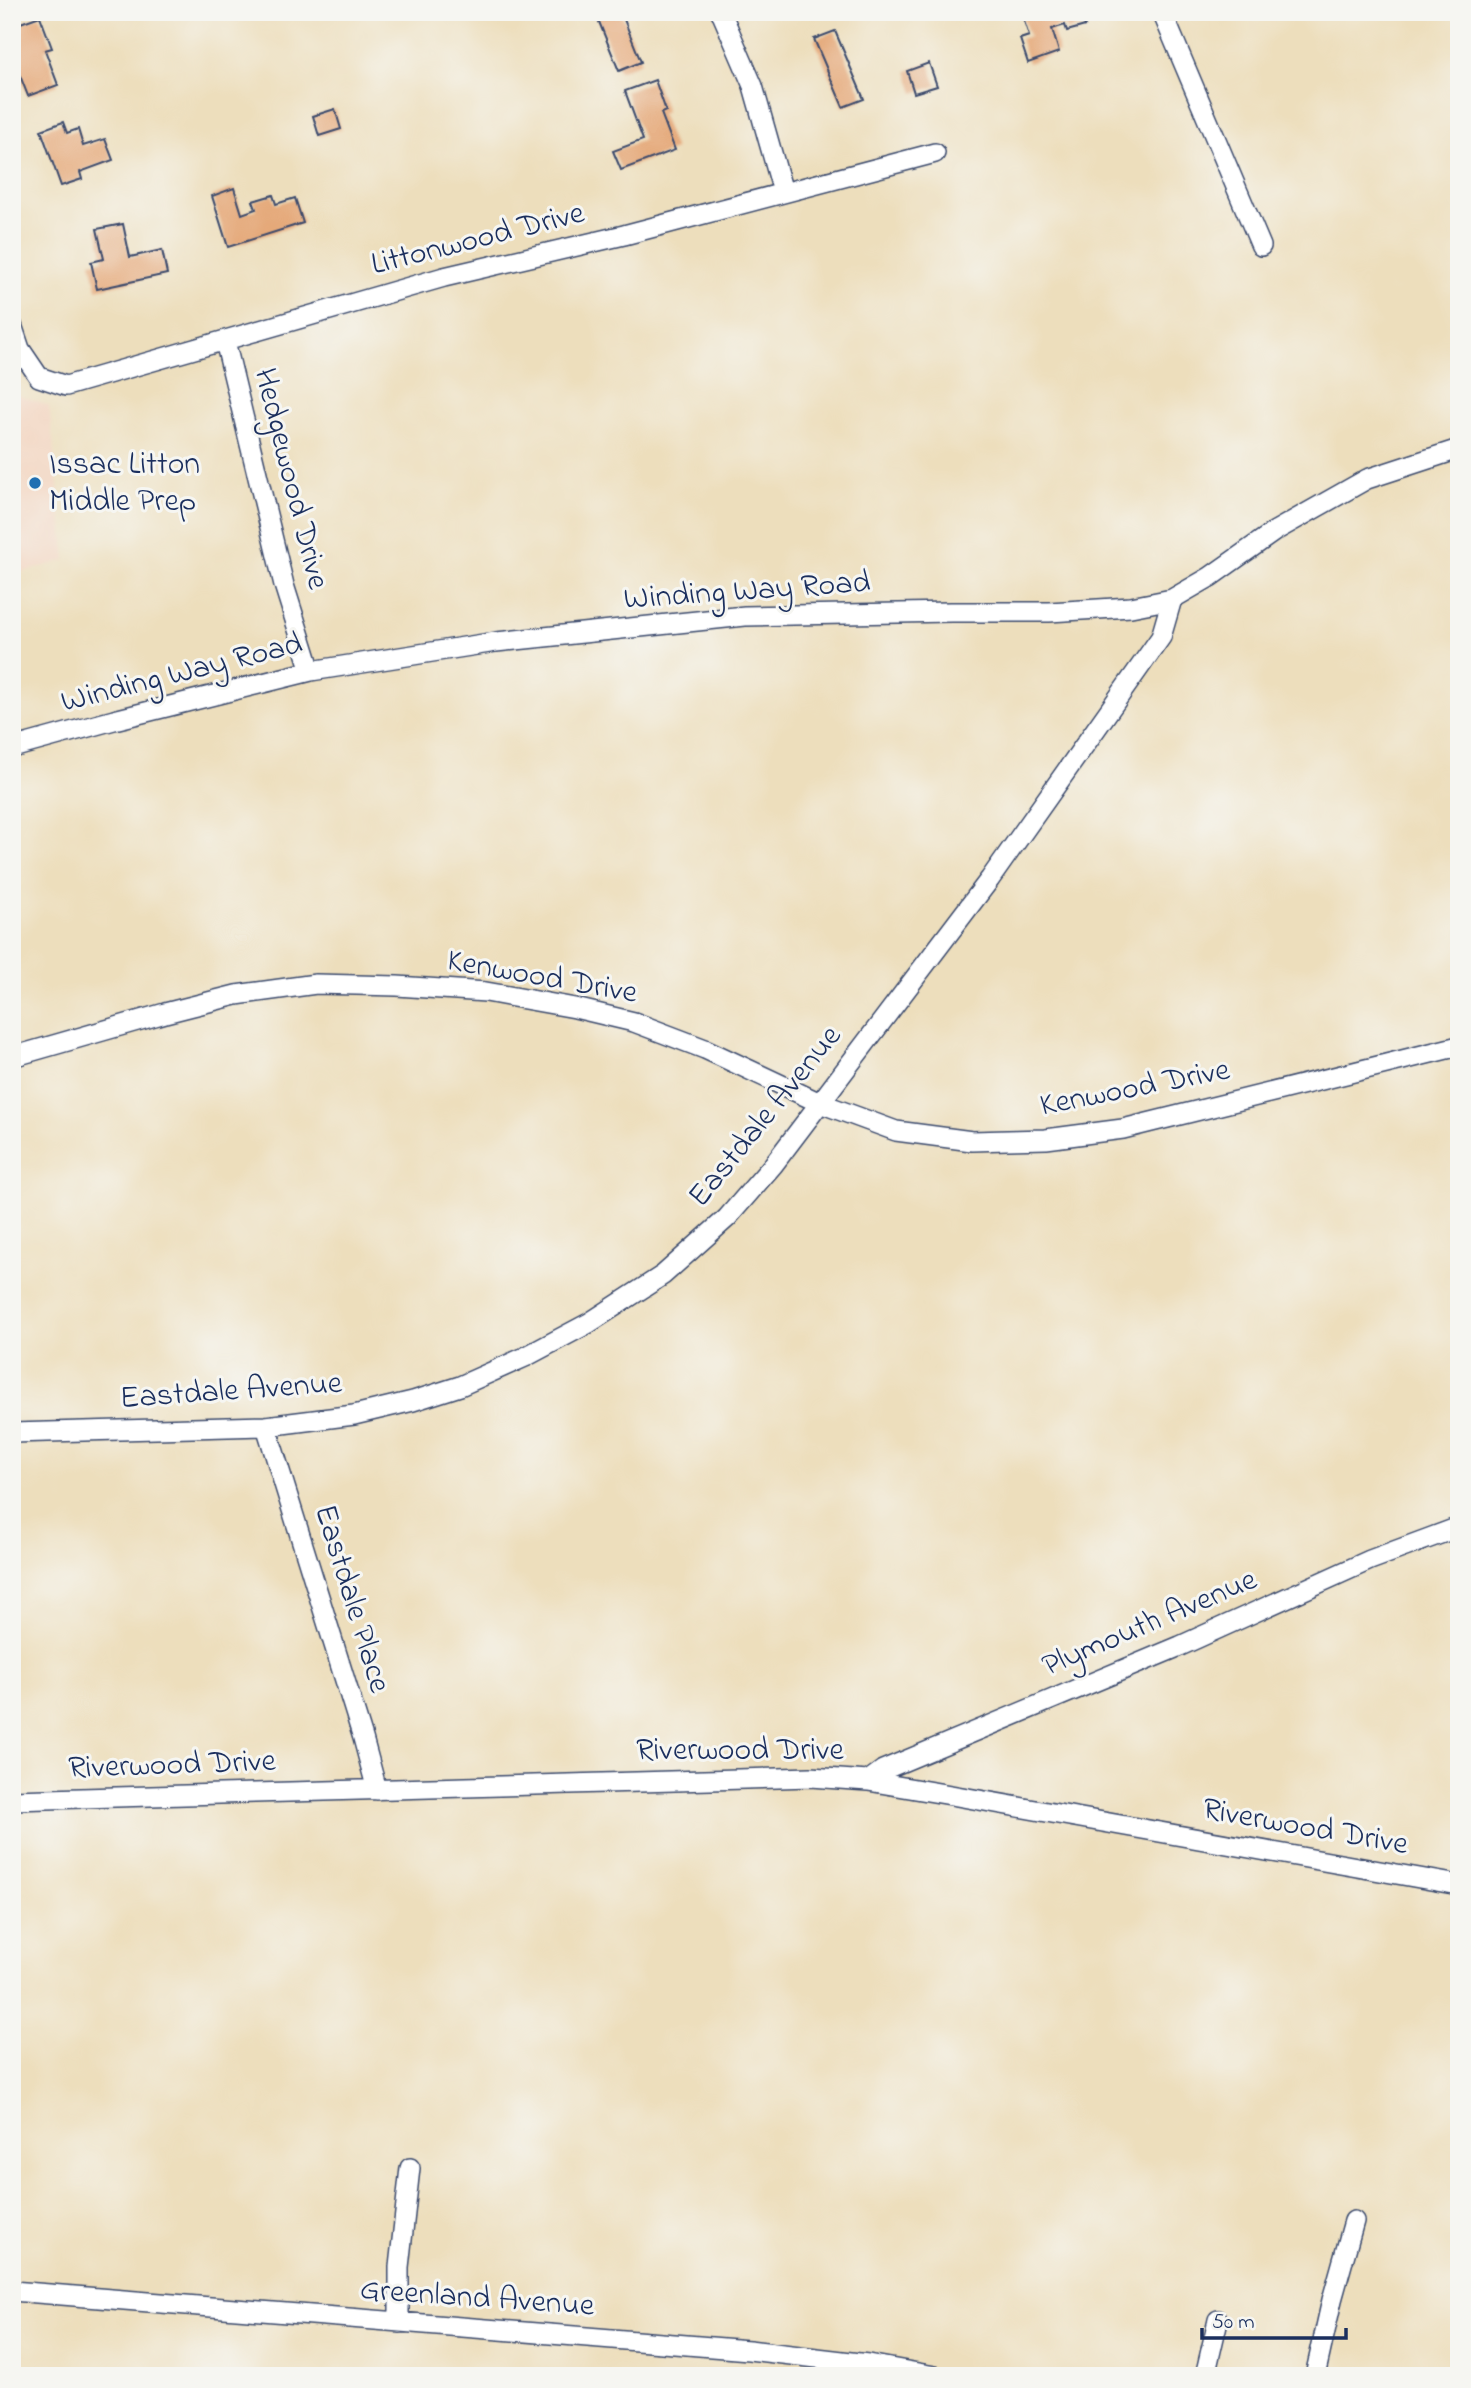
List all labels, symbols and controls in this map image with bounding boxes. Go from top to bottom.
street label: Littonwood Drive [366,191,590,289]
street label: Hedgewood Drive [240,363,340,595]
place label: Issac Litton Middle Prep [49,442,200,526]
marker: Issac Litton Middle Prep [27,475,43,491]
street label: Winding Way Road [622,560,872,624]
street label: Winding Way Road [56,621,308,727]
street label: Kenwood Drive [443,938,641,1018]
street label: Eastdale Avenue [678,1015,855,1218]
street label: Kenwood Drive [1036,1047,1235,1130]
street label: Eastdale Avenue [118,1361,344,1423]
street label: Eastdale Place [300,1499,402,1700]
street label: Plymouth Avenue [1035,1557,1265,1690]
street label: Riverwood Drive [636,1728,845,1775]
street label: Riverwood Drive [67,1739,277,1793]
street label: Riverwood Drive [1199,1787,1412,1869]
street label: Greenland Avenue [358,2267,596,2331]
scale bar [1202,2297,1345,2341]
text: 50 m [1212,2308,1255,2338]

